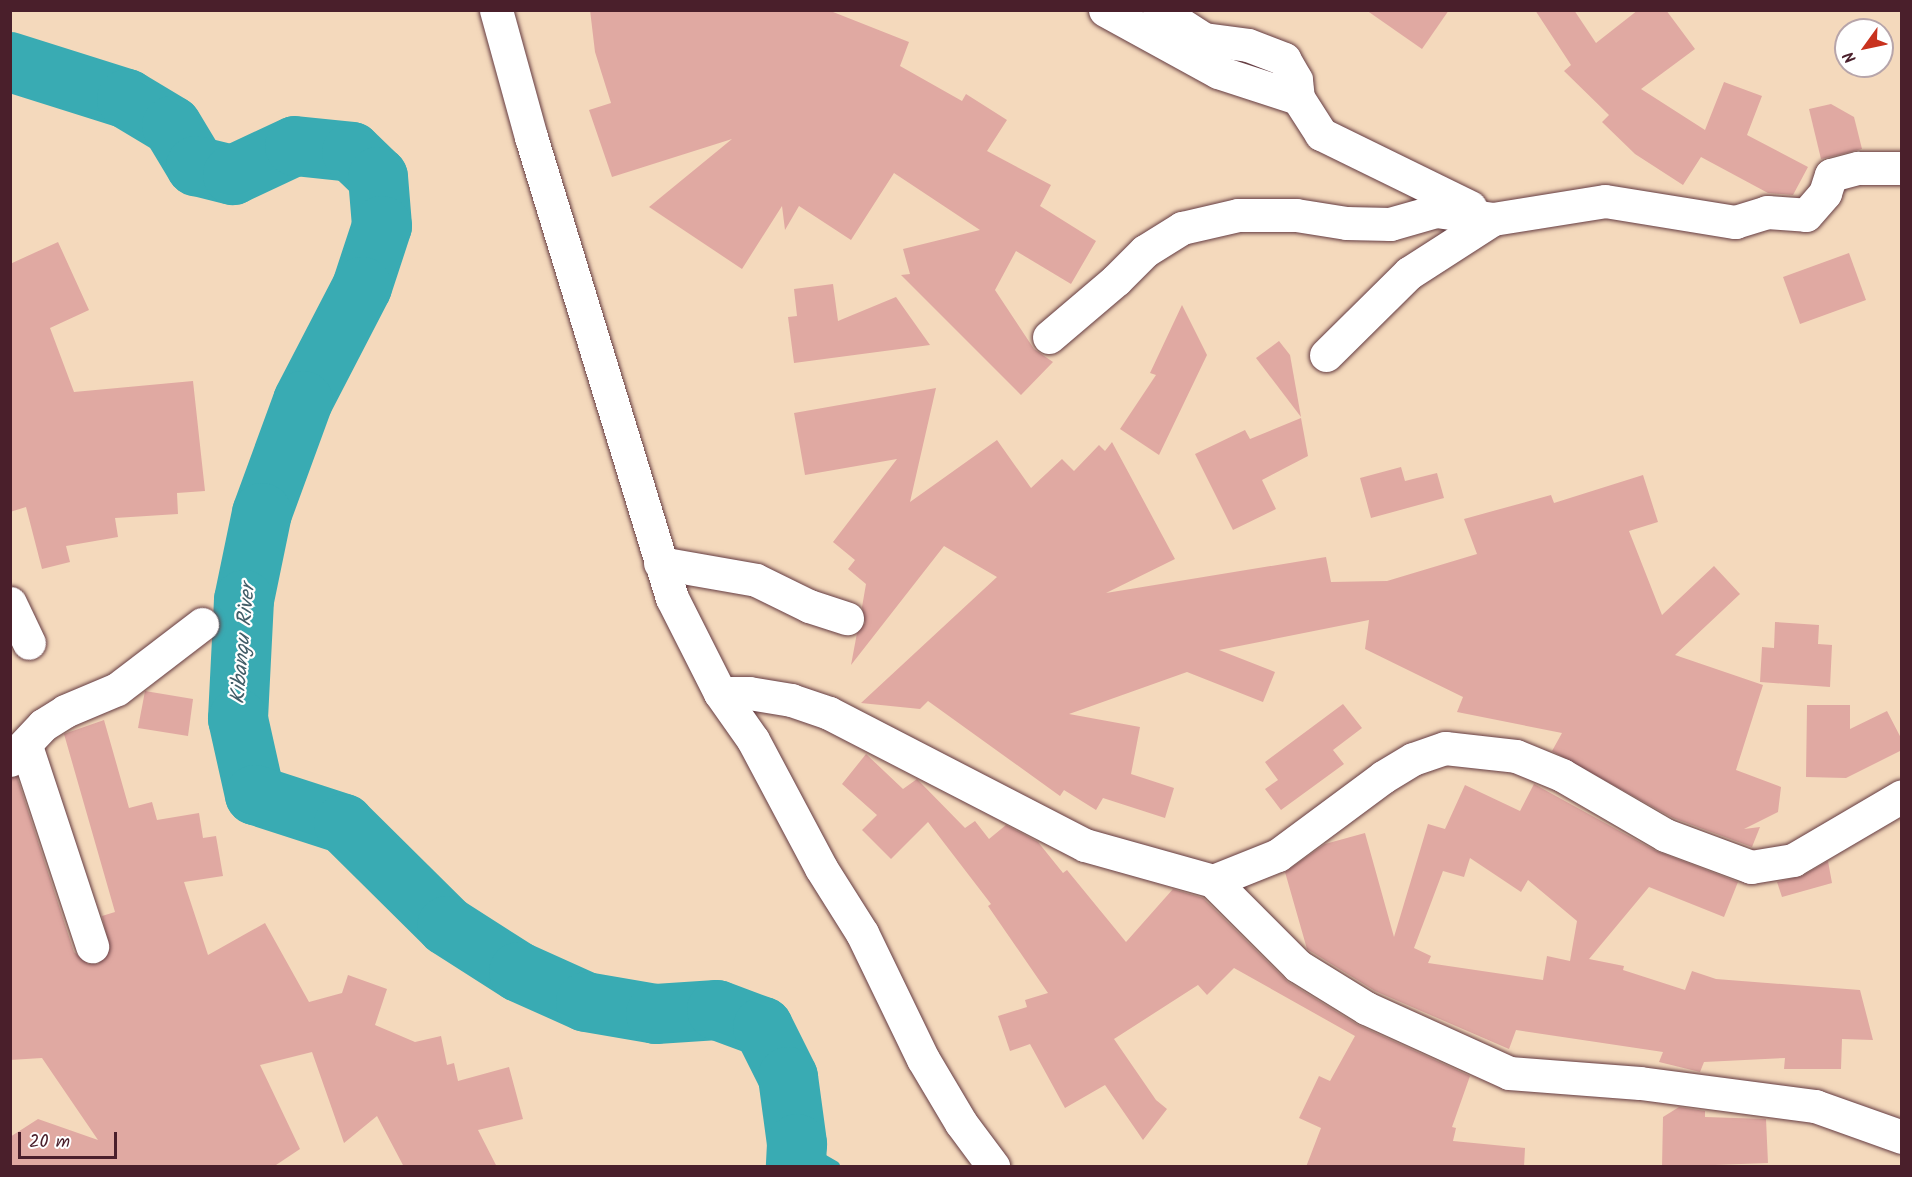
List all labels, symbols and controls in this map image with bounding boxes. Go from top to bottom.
north arrow [1834,18,1894,78]
text: N [1837,46,1863,68]
water label: Kibangu River [226,583,262,705]
scale bar [21,1120,120,1158]
text: 20 m [29,1128,70,1157]

